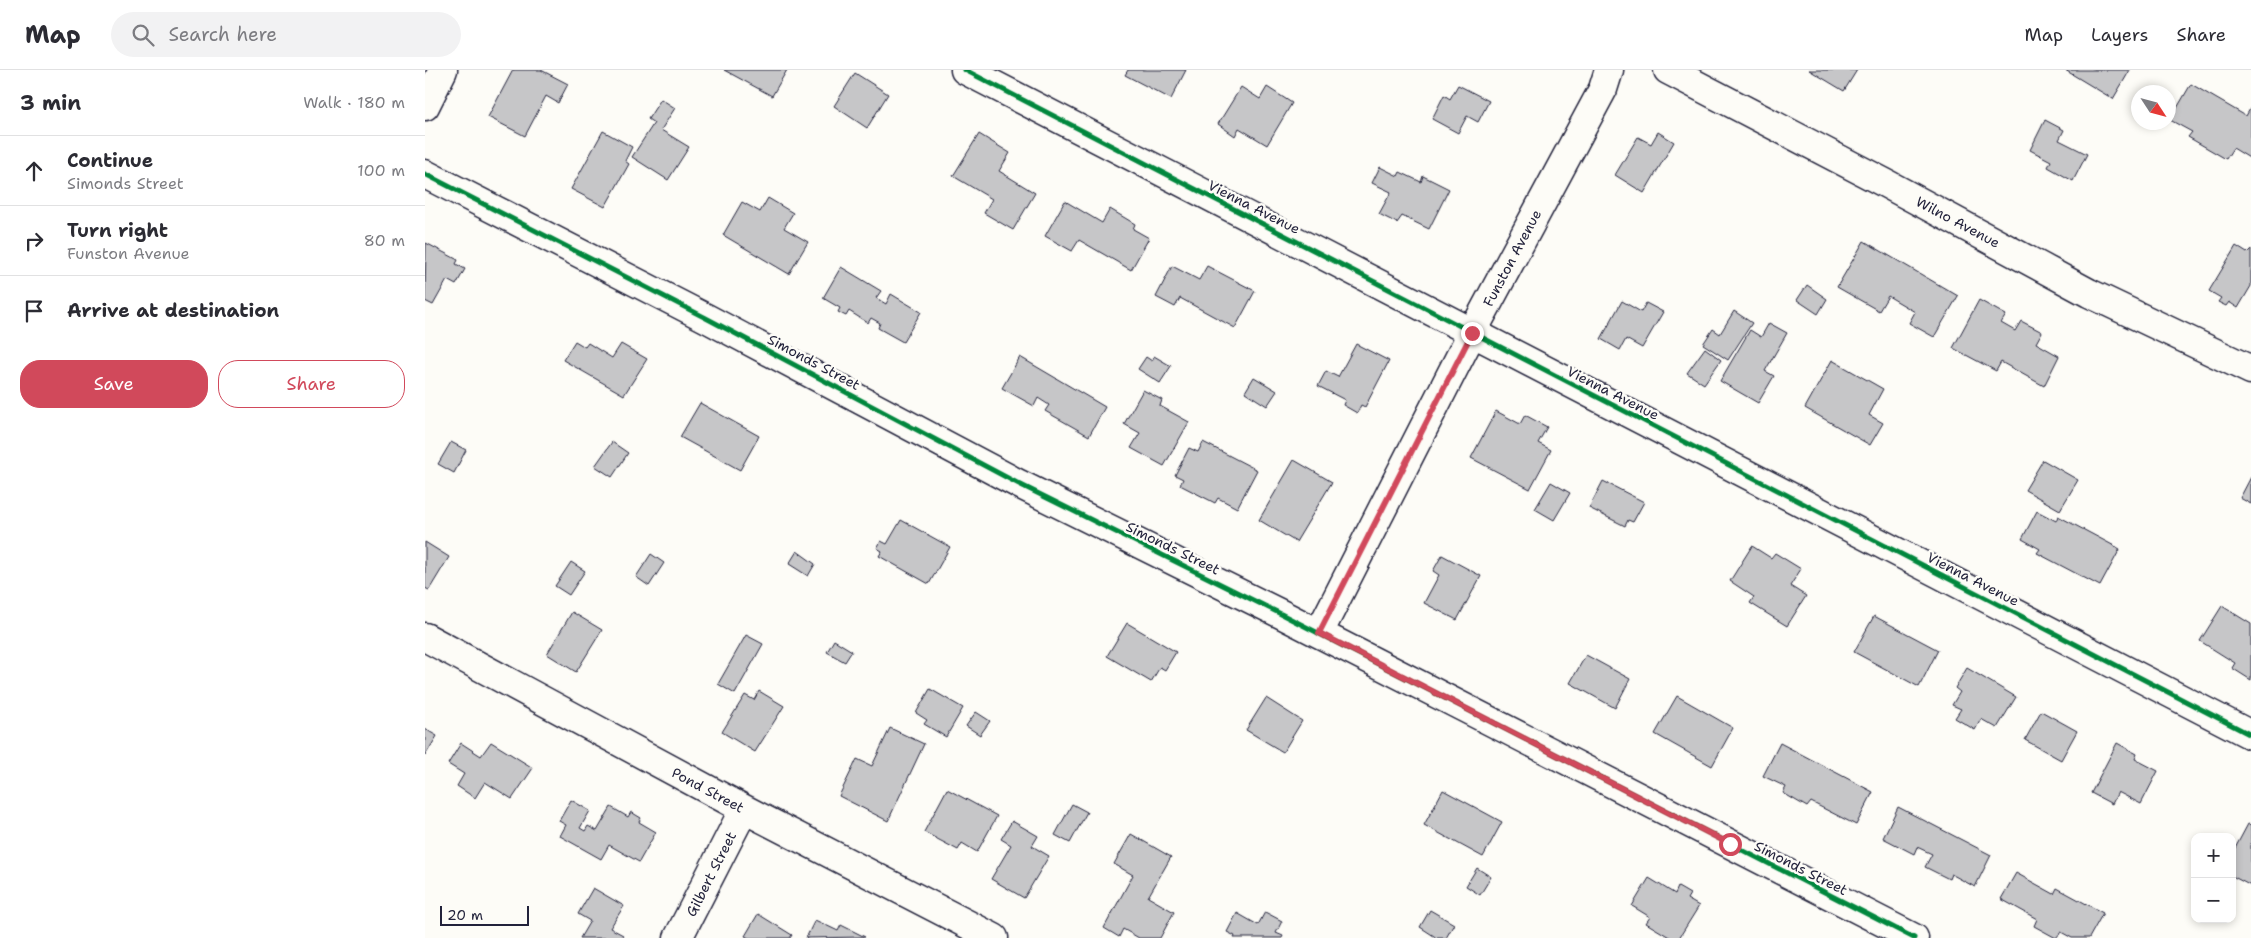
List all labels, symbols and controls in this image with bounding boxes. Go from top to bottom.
search box [111,12,461,57]
text: Map [25,19,81,51]
icon: search [129,21,157,49]
text: Search here [169,22,277,47]
text: Map [2025,23,2063,47]
text: Layers [2091,23,2148,47]
text: Share [2176,23,2226,47]
north arrow [2131,85,2176,130]
text: 3 min [20,89,81,117]
text: Walk · 180 m [303,92,405,113]
text: Continue [67,148,153,173]
icon: ahead [20,157,48,185]
text: 100 m [357,160,405,181]
text: Simonds Street [67,173,184,194]
street label: Vienna Avenue [1205,176,1303,238]
street label: Wilno Avenue [1913,192,2003,252]
street label: Funston Avenue [1479,206,1545,310]
text: Turn right [67,218,168,243]
icon: right [20,227,48,255]
text: 80 m [364,230,405,251]
text: Funston Avenue [67,243,190,264]
icon: arrive [20,297,48,325]
text: Arrive at destination [67,298,279,323]
route end [1461,322,1484,345]
street label: Simonds Street [765,330,863,394]
button: Save [20,360,208,408]
button: Share [218,360,405,408]
street label: Vienna Avenue [1564,362,1662,424]
street label: Simonds Street [1123,518,1223,578]
street label: Vienna Avenue [1924,548,2022,610]
street label: Pond Street [669,763,747,817]
street label: Gilbert Street [682,829,740,919]
route start [1719,833,1742,856]
map controls [2191,833,2236,923]
button: + [2191,833,2236,878]
street label: Simonds Street [1751,837,1851,899]
button: − [2191,878,2236,923]
scale bar [440,903,529,926]
text: 20 m [447,906,483,924]

